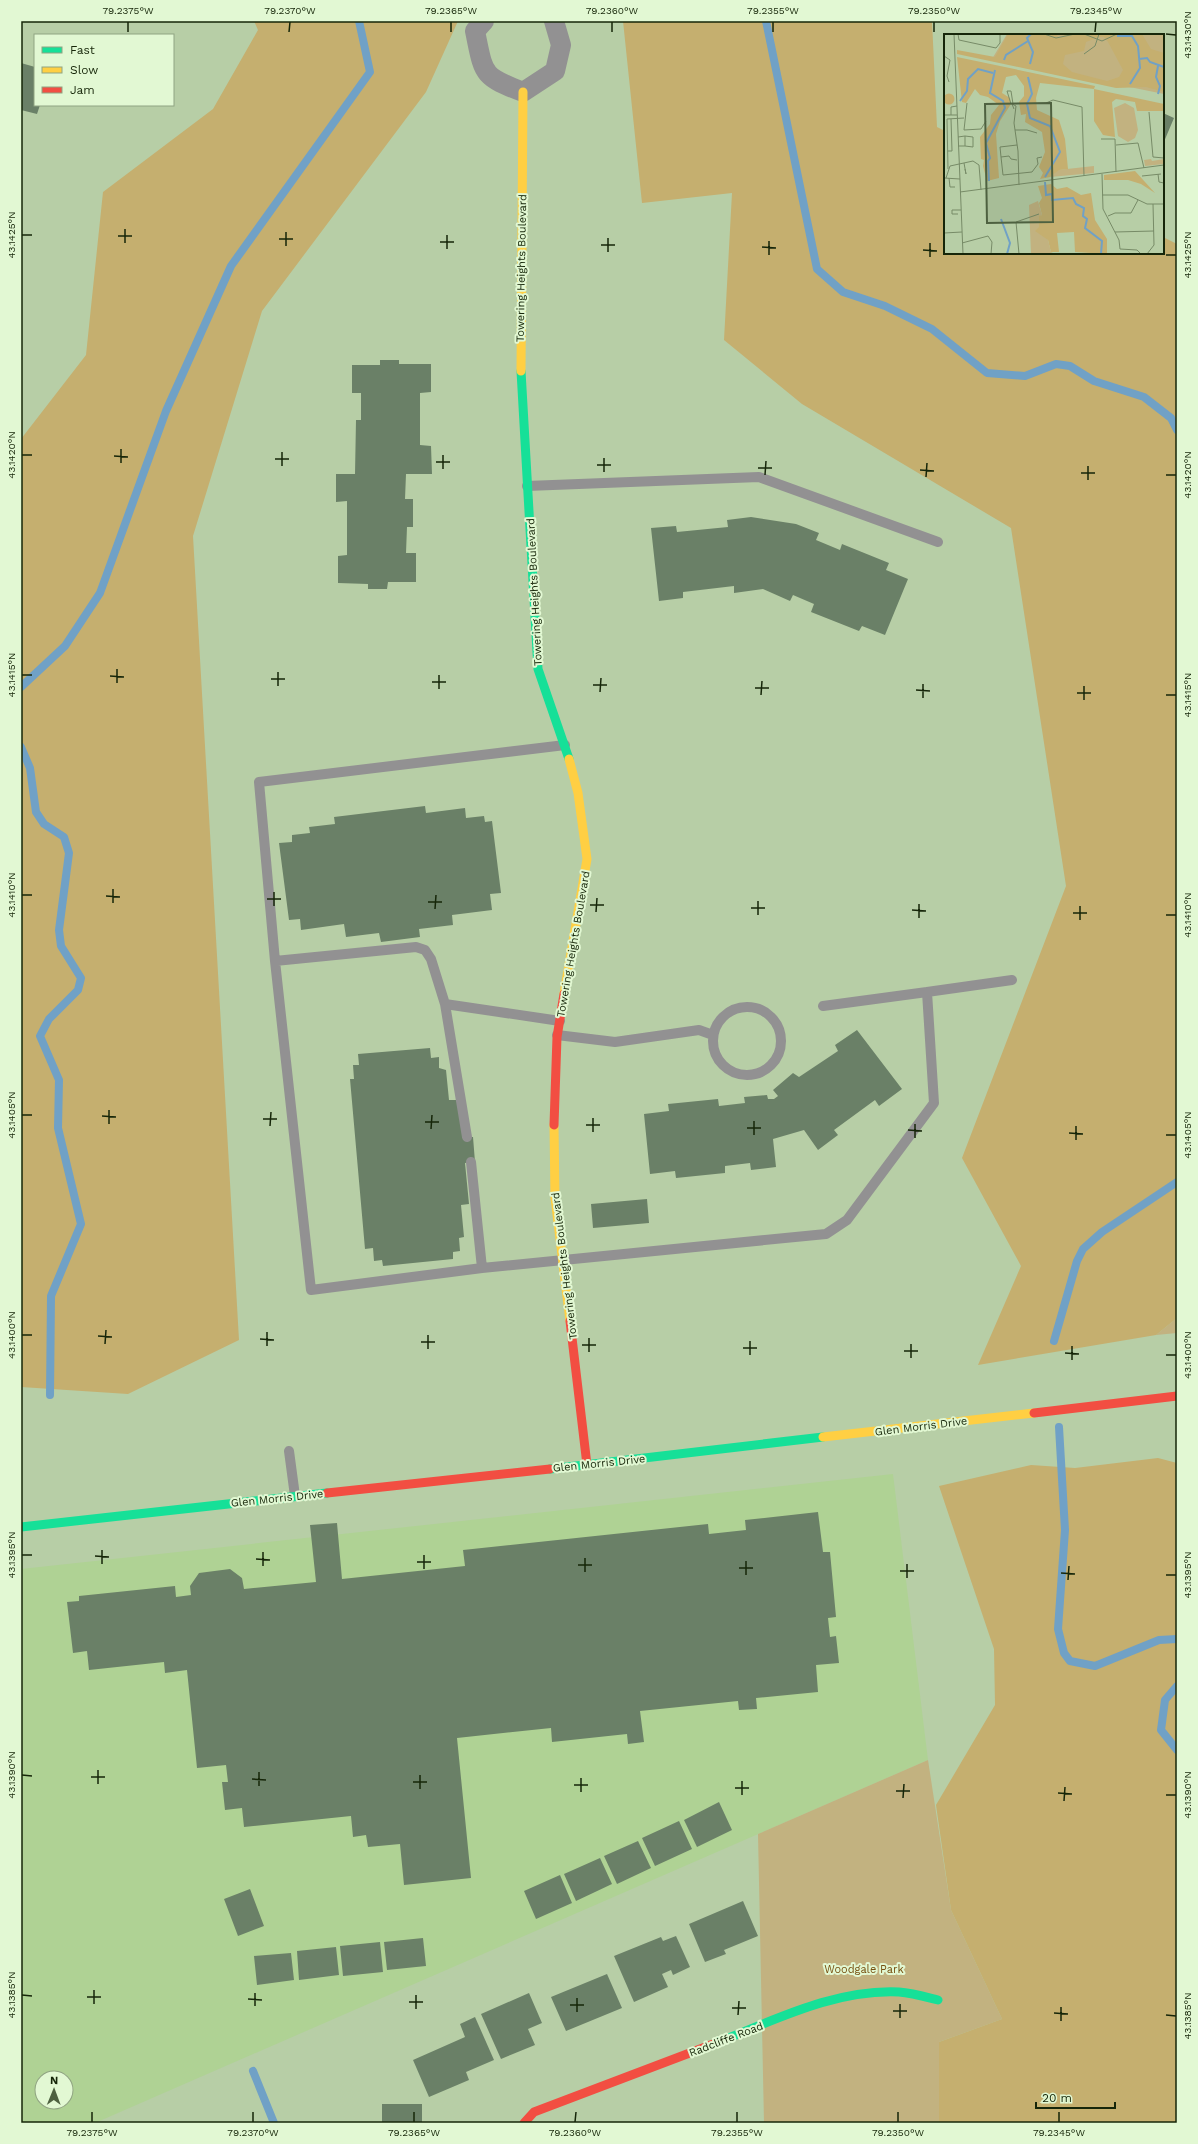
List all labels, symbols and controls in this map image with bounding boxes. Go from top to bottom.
text: 79.2375°W [102,5,154,16]
text: 79.2370°W [264,5,316,16]
text: 79.2365°W [425,5,477,16]
text: 79.2360°W [586,5,639,16]
text: 79.2355°W [747,5,799,16]
text: 79.2350°W [908,5,960,16]
text: 79.2345°W [1070,5,1122,16]
text: 43.1430°N [1182,11,1193,59]
legend [34,34,174,106]
inset map [944,34,1164,254]
text: Fast [70,43,95,57]
text: Slow [70,63,98,77]
text: Jam [70,83,95,97]
street label: Towering Heights Boulevard [514,194,529,342]
text: 43.1425°N [6,211,17,259]
text: 43.1425°N [1182,231,1193,279]
text: 43.1420°N [6,431,17,479]
text: 43.1420°N [1182,451,1193,499]
street label: Towering Heights Boulevard [524,518,545,666]
text: 43.1415°N [6,653,17,697]
text: 43.1415°N [1182,673,1193,717]
street label: Towering Heights Boulevard [554,870,593,1018]
text: 43.1410°N [6,872,17,918]
text: 43.1410°N [1182,892,1193,938]
text: 43.1405°N [6,1091,17,1139]
text: 43.1405°N [1182,1111,1193,1159]
street label: Towering Heights Boulevard [549,1192,580,1340]
text: 43.1400°N [6,1311,17,1359]
text: 43.1400°N [1182,1331,1193,1379]
street label: Glen Morris Drive [874,1414,968,1439]
street label: Glen Morris Drive [552,1452,646,1475]
street label: Glen Morris Drive [230,1487,324,1510]
text: 43.1395°N [6,1531,17,1579]
text: 43.1395°N [1182,1551,1193,1599]
text: 43.1390°N [6,1751,17,1799]
text: 43.1390°N [1182,1771,1193,1819]
park label: Woodgale Park [824,1963,904,1976]
text: 43.1385°N [6,1971,17,2019]
text: 43.1385°N [1182,1992,1193,2040]
street label: Radcliffe Road [687,2019,765,2060]
north arrow [34,2070,74,2110]
text: N [50,2074,58,2087]
scale bar [1036,2084,1115,2110]
text: 20 m [1042,2091,1072,2105]
text: 79.2375°W [66,2127,118,2138]
text: 79.2370°W [227,2127,279,2138]
text: 79.2365°W [388,2127,440,2138]
text: 79.2360°W [549,2127,602,2138]
text: 79.2355°W [711,2127,763,2138]
text: 79.2350°W [872,2127,924,2138]
text: 79.2345°W [1033,2127,1085,2138]

